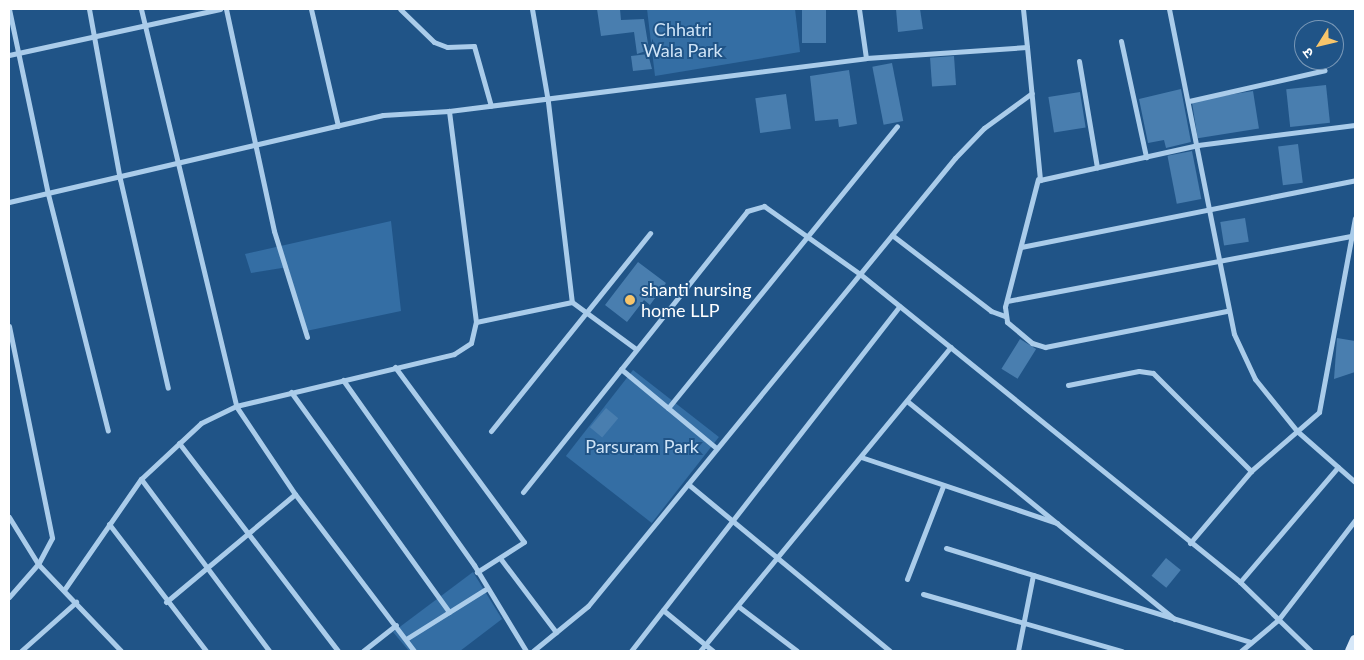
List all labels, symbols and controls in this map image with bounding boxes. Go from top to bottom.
park label: Chhatri Wala Park [643,19,723,62]
north arrow [1294,20,1344,70]
text: उ [1298,45,1317,62]
place label: shanti nursing home LLP [641,279,751,322]
marker: shanti nursing home LLP [623,293,637,307]
park label: Parsuram Park [585,435,699,457]

